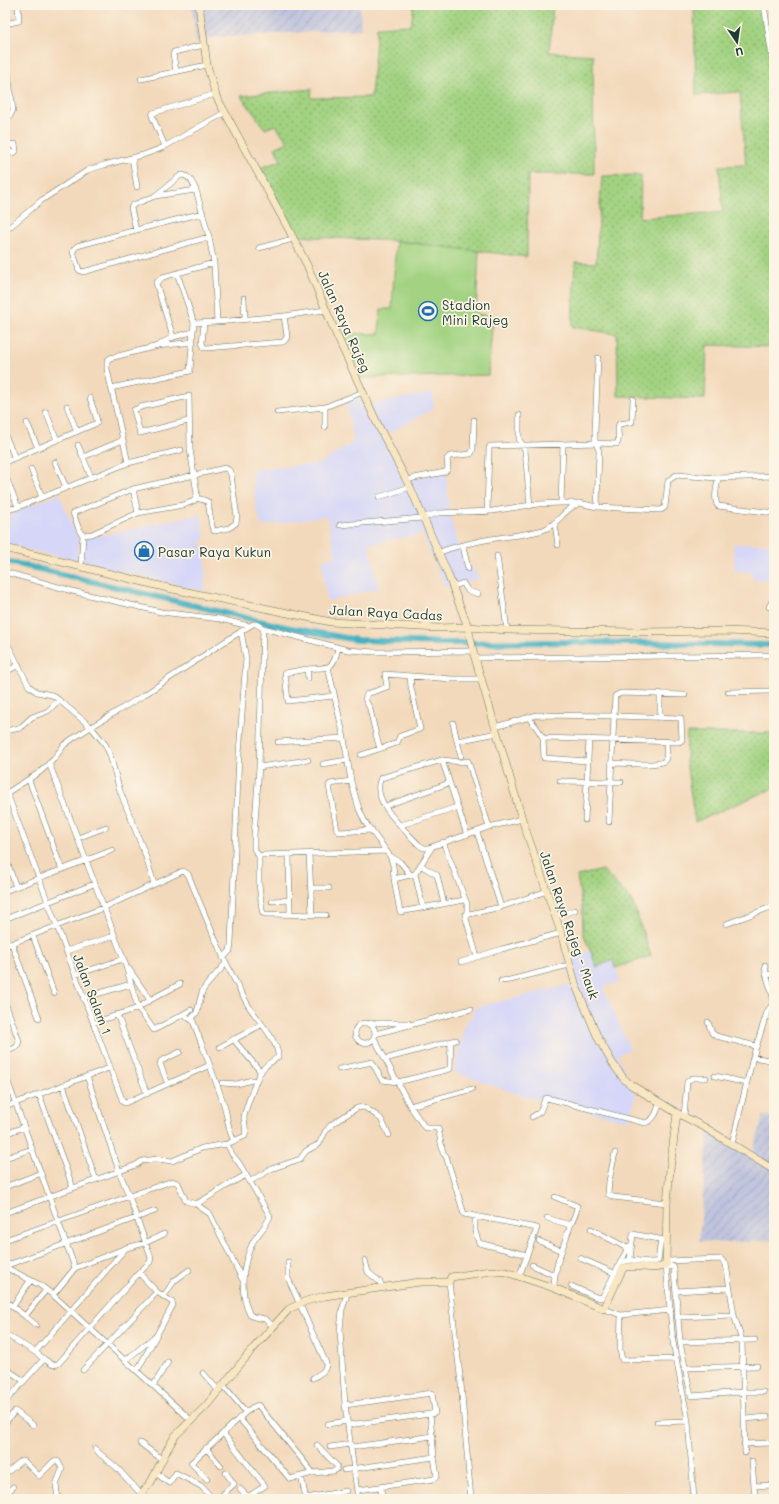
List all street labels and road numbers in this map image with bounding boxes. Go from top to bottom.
street label: Jalan Raya Rajeg [315,267,375,375]
street label: Jalan Raya Cadas [329,601,443,623]
street label: Jalan Raya Rajeg - Mauk [537,848,603,1002]
street label: Jalan Salam 1 [70,951,116,1037]

